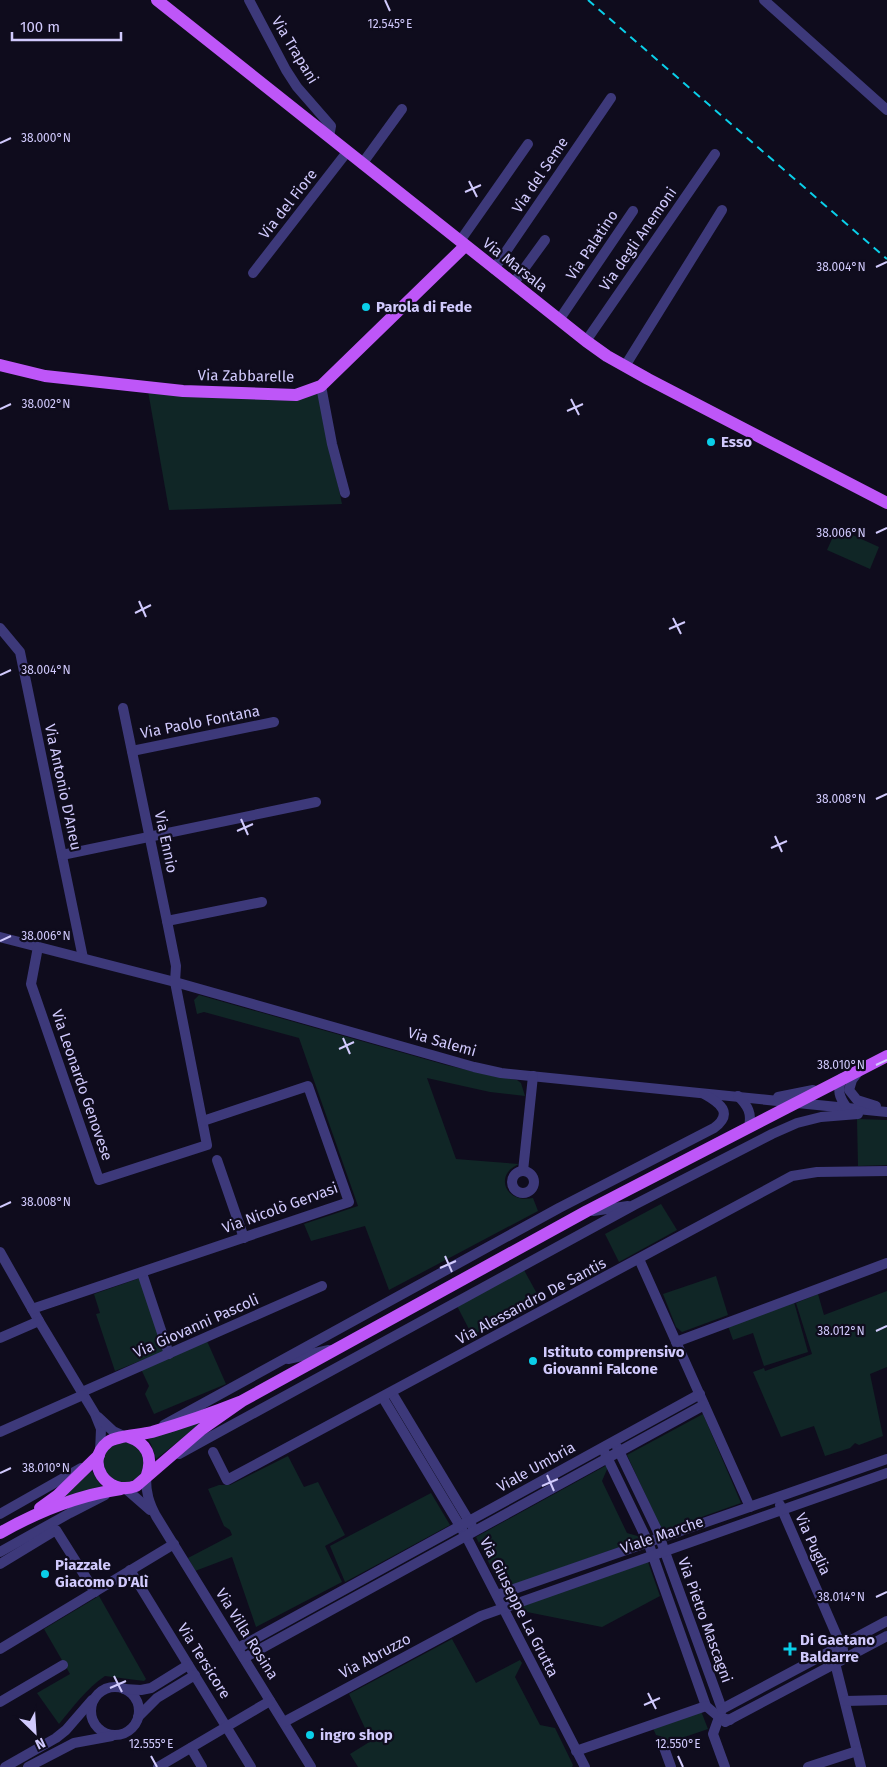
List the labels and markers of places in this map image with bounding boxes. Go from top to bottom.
place label: Parola di Fede [376,298,472,316]
marker: Parola di Fede [360,301,372,313]
place label: Esso [721,433,752,451]
marker: Esso [705,436,717,448]
place label: Istituto comprensivo Giovanni Falcone [543,1343,685,1378]
marker: Istituto comprensivo Giovanni Falcone [527,1355,539,1367]
place label: Piazzale Giacomo D'Alì [55,1556,149,1591]
marker: Piazzale Giacomo D'Alì [39,1568,51,1580]
place label: Di Gaetano Baldarre [800,1631,875,1666]
marker: Di Gaetano Baldarre [784,1643,796,1655]
place label: ingro shop [320,1726,393,1744]
marker: ingro shop [304,1729,316,1741]

